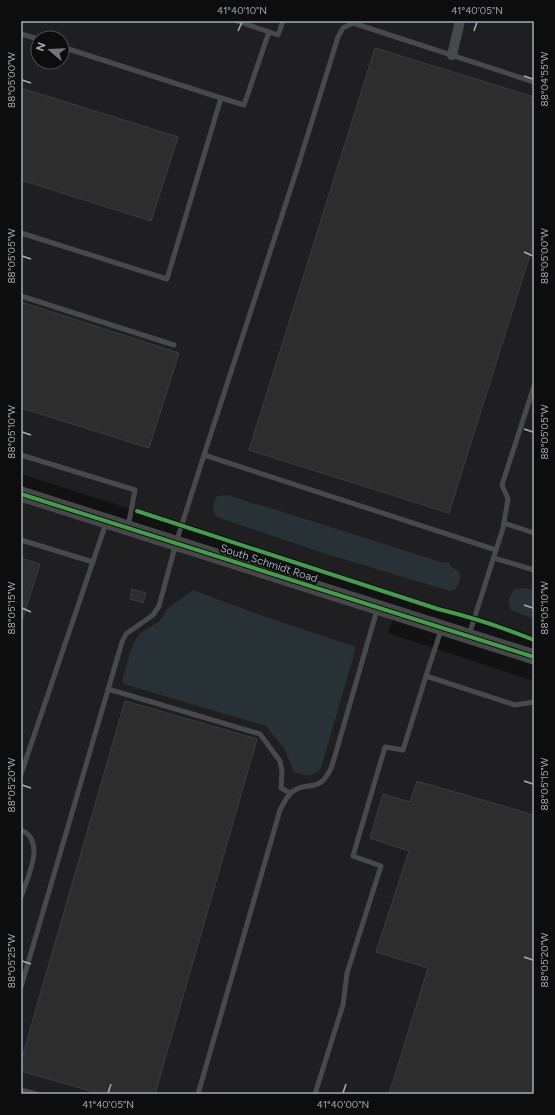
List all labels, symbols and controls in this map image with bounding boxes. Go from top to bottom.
text: 41°40'10"N [217,4,267,17]
text: 41°40'05"N [451,4,503,17]
north arrow [30,30,70,70]
text: N [33,41,49,53]
text: 88°04'55"W [538,51,551,106]
text: 88°05'00"W [5,52,18,108]
text: 88°05'05"W [5,228,18,284]
text: 88°05'00"W [538,228,551,284]
text: 88°05'05"W [538,404,551,460]
text: 88°05'10"W [5,405,18,459]
street label: South Schmidt Road [218,542,319,585]
text: 88°05'15"W [5,581,18,634]
text: 88°05'10"W [538,581,551,635]
text: 88°05'20"W [5,757,18,812]
text: 88°05'15"W [538,757,551,810]
text: 88°05'20"W [538,932,551,987]
text: 88°05'25"W [5,933,18,988]
text: 41°40'05"N [82,1098,134,1111]
text: 41°40'00"N [317,1098,369,1111]

